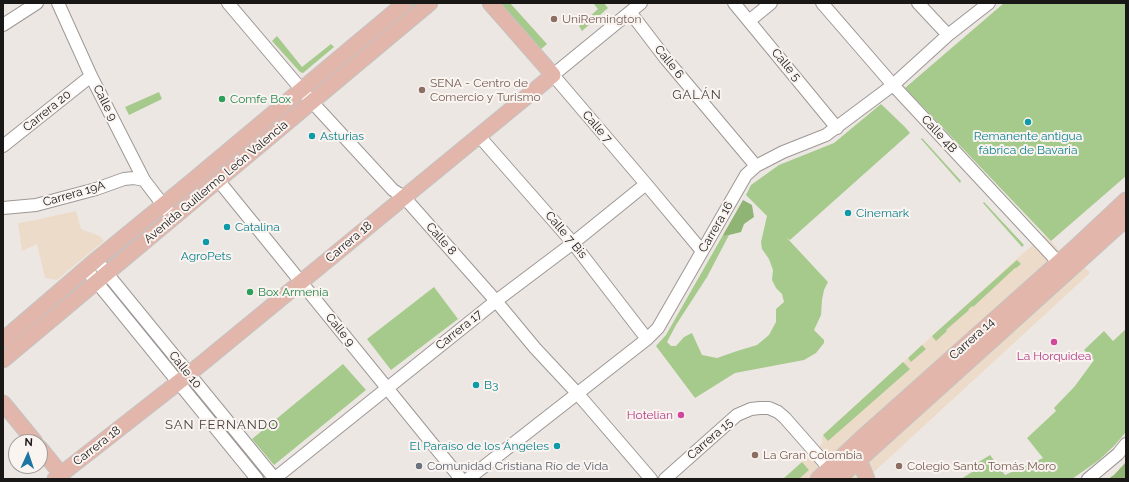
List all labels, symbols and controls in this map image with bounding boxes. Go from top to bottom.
place label: UniRemington [562,12,641,26]
marker: UniRemington [549,14,559,24]
street label: Calle 6 [651,42,687,82]
street label: Calle 5 [768,46,804,84]
place label: SENA - Centro de Comercio y Turismo [430,76,541,104]
street label: Calle 9 [90,83,120,123]
marker: SENA - Centro de Comercio y Turismo [417,85,427,95]
street label: Carrera 20 [20,87,74,135]
district label: GALÁN [672,87,722,103]
place label: Comfe Box [230,92,291,106]
marker: Comfe Box [217,94,227,104]
street label: Calle 7 [579,108,615,146]
street label: Calle 4B [918,112,960,156]
marker: Remanente antigua fábrica de Bavaria [1023,117,1033,127]
street label: Avenida Guillermo León Valencia [141,118,291,246]
place label: Asturias [320,129,364,143]
place label: Remanente antigua fábrica de Bavaria [974,129,1082,157]
marker: Asturias [307,131,317,141]
street label: Carrera 19A [41,178,107,210]
street label: Carrera 16 [696,199,736,255]
place label: Cinemark [856,206,909,220]
street label: Calle 7 Bis [542,208,590,262]
marker: Cinemark [843,208,853,218]
street label: Carrera 18 [323,218,375,266]
place label: Catalina [235,220,280,234]
street label: Calle 8 [423,220,459,258]
marker: Catalina [222,222,232,232]
marker: AgroPets [201,237,211,247]
place label: AgroPets [181,249,231,263]
place label: Box Armenia [258,285,329,299]
marker: Box Armenia [245,287,255,297]
street label: Carrera 17 [433,307,485,353]
street label: Calle 9 [322,311,358,349]
street label: Carrera 14 [947,315,997,363]
marker: La Horquidea [1049,337,1059,347]
street label: Calle 10 [166,348,204,392]
place label: La Horquidea [1017,349,1091,363]
place label: B3 [484,378,498,392]
marker: B3 [471,380,481,390]
place label: Hotelian [627,408,673,422]
marker: Hotelian [676,410,686,420]
street label: Carrera 15 [684,415,736,463]
district label: SAN FERNANDO [165,417,279,433]
street label: Carrera 18 [70,423,124,469]
north arrow [8,434,48,474]
text: N [24,436,33,449]
place label: El Paraíso de los Ángeles [410,439,549,453]
marker: El Paraíso de los Ángeles [552,441,562,451]
place label: La Gran Colombia [763,448,862,462]
marker: La Gran Colombia [750,450,760,460]
place label: Comunidad Cristiana Río de Vida [427,459,608,473]
place label: Colegio Santo Tomás Moro [907,459,1056,473]
marker: Comunidad Cristiana Río de Vida [414,461,424,471]
marker: Colegio Santo Tomás Moro [894,461,904,471]

